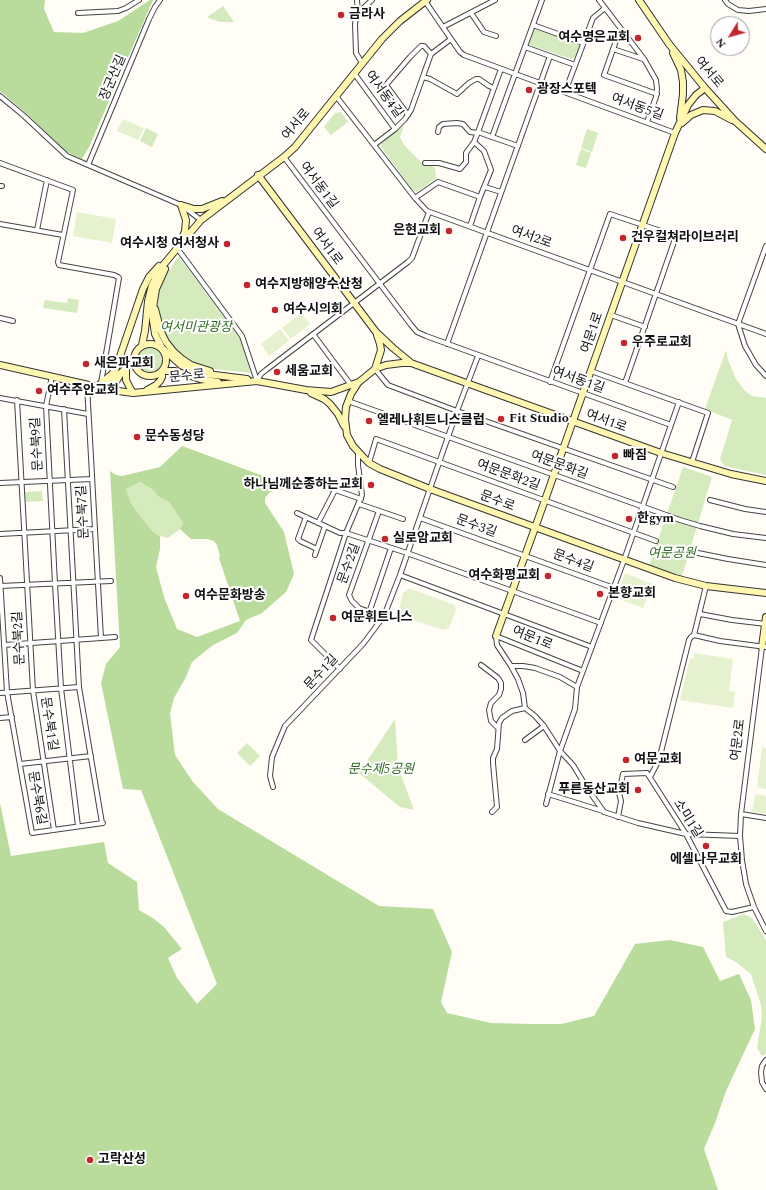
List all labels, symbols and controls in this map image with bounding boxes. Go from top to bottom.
place label: 금라사 [349,7,385,23]
marker: 금라사 [336,10,346,20]
north arrow [710,16,750,56]
place label: 여수명은교회 [558,30,630,46]
marker: 여수명은교회 [633,33,643,43]
text: N [711,34,730,52]
street label: 장군산길 [97,53,131,103]
street label: 여서로 [690,54,726,92]
street label: 여서동4길 [361,68,405,122]
place label: 광장스포텍 [537,82,597,98]
marker: 광장스포텍 [524,85,534,95]
street label: 여서동5길 [609,91,665,125]
street label: 여서로 [279,106,315,144]
street label: 여서동1길 [295,160,341,212]
place label: 은현교회 [393,223,441,239]
street label: 여서2로 [508,223,554,253]
street label: 여서1로 [307,225,345,269]
marker: 은현교회 [444,226,454,236]
place label: 건우컬쳐라이브러리 [631,230,739,246]
marker: 건우컬쳐라이브러리 [618,233,628,243]
place label: 여수시청 여서청사 [120,236,219,252]
marker: 여수시청 여서청사 [222,239,232,249]
place label: 여수지방해양수산청 [255,277,363,293]
marker: 여수지방해양수산청 [242,280,252,290]
place label: 여수시의회 [283,302,343,318]
marker: 여수시의회 [270,305,280,315]
street label: 여문1로 [579,310,607,356]
park label: 여서미관광장 [160,320,232,336]
place label: 우주로교회 [632,335,692,351]
marker: 우주로교회 [619,338,629,348]
place label: 새은파교회 [94,356,154,372]
marker: 새은파교회 [81,359,91,369]
place label: 세움교회 [285,364,333,380]
street label: 여서동1길 [550,364,606,398]
street label: 문수로 [168,367,206,387]
marker: 세움교회 [272,367,282,377]
place label: 여수주안교회 [47,383,119,399]
marker: 여수주안교회 [34,386,44,396]
street label: 여서1로 [583,407,629,437]
place label: Fit Studio [509,411,569,427]
place label: 엘레나휘트니스클럽 [377,413,485,429]
marker: Fit Studio [496,414,506,424]
street label: 문수북9길 [29,416,47,472]
marker: 엘레나휘트니스클럽 [364,416,374,426]
place label: 문수동성당 [145,429,205,445]
marker: 문수동성당 [132,432,142,442]
street label: 여문문화길 [528,448,590,484]
place label: 빠짐 [623,448,647,464]
marker: 빠짐 [610,451,620,461]
street label: 여문문화2길 [474,457,542,495]
place label: 하나님께순종하는교회 [243,477,363,493]
marker: 하나님께순종하는교회 [366,480,376,490]
street label: 문수북7길 [75,484,93,540]
street label: 문수로 [477,489,517,515]
place label: 한gym [637,511,674,527]
street label: 문수3길 [453,512,499,542]
marker: 한gym [624,514,634,524]
place label: 실로암교회 [393,531,453,547]
marker: 실로암교회 [380,534,390,544]
street label: 문수2길 [335,541,365,587]
park label: 여문공원 [648,546,696,562]
street label: 문수4길 [550,547,596,577]
place label: 여수화평교회 [468,568,540,584]
marker: 여수화평교회 [543,571,553,581]
place label: 본향교회 [608,586,656,602]
place label: 여수문화방송 [194,588,266,604]
marker: 본향교회 [595,589,605,599]
marker: 여수문화방송 [181,591,191,601]
street label: 문수북2길 [11,610,29,666]
place label: 여문휘트니스 [341,610,413,626]
marker: 여문휘트니스 [328,613,338,623]
street label: 여문1로 [509,624,555,654]
street label: 문수1길 [302,652,342,694]
street label: 문수북1길 [36,696,60,752]
street label: 여문2로 [729,718,749,762]
place label: 여문교회 [634,752,682,768]
marker: 여문교회 [621,755,631,765]
park label: 문수제5공원 [348,762,414,778]
street label: 문수북6길 [24,770,48,826]
place label: 푸른동산교회 [558,782,630,798]
marker: 푸른동산교회 [633,785,643,795]
street label: 소미1길 [669,797,705,841]
marker: 에셀나무교회 [701,841,711,851]
place label: 에셀나무교회 [670,852,742,868]
place label: 고락산성 [98,1152,146,1168]
marker: 고락산성 [85,1155,95,1165]

